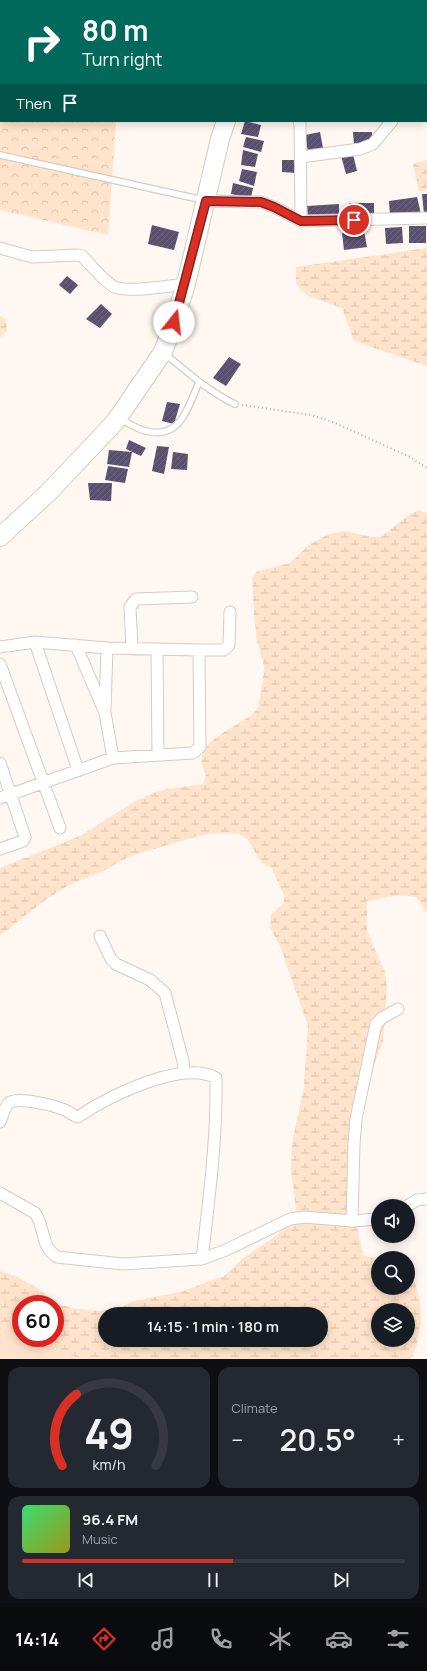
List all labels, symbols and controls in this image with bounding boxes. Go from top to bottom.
text: 80 m [82,11,148,49]
icon: right [16,16,68,68]
text: Turn right [82,47,163,71]
icon: arrive [59,92,81,114]
text: Then [16,93,51,114]
pin [337,203,371,237]
icon: arrive [343,209,365,231]
position arrow [153,301,195,343]
map controls [371,1199,415,1347]
button: sound [371,1199,415,1243]
button: search [371,1251,415,1295]
speed limit sign: 60 [12,1295,64,1347]
button: layers [371,1303,415,1347]
text: 14:15 · 1 min · 180 m [147,1316,279,1337]
text: Climate [232,1399,278,1417]
text: 49 [84,1404,134,1460]
text: 20.5° [280,1419,356,1460]
text: − [232,1425,243,1455]
text: + [392,1425,405,1455]
text: km/h [92,1454,125,1473]
text: 96.4 FM [82,1509,138,1530]
text: Music [82,1530,118,1548]
icon: previous [75,1569,97,1591]
icon: pause [202,1569,224,1591]
icon: next [330,1569,352,1591]
icon: directions [90,1625,118,1653]
icon: music [149,1625,177,1653]
icon: phone [207,1625,235,1653]
icon: climate [266,1625,294,1653]
icon: car [325,1625,353,1653]
icon: filters [384,1625,412,1653]
text: 14:14 [15,1627,59,1651]

